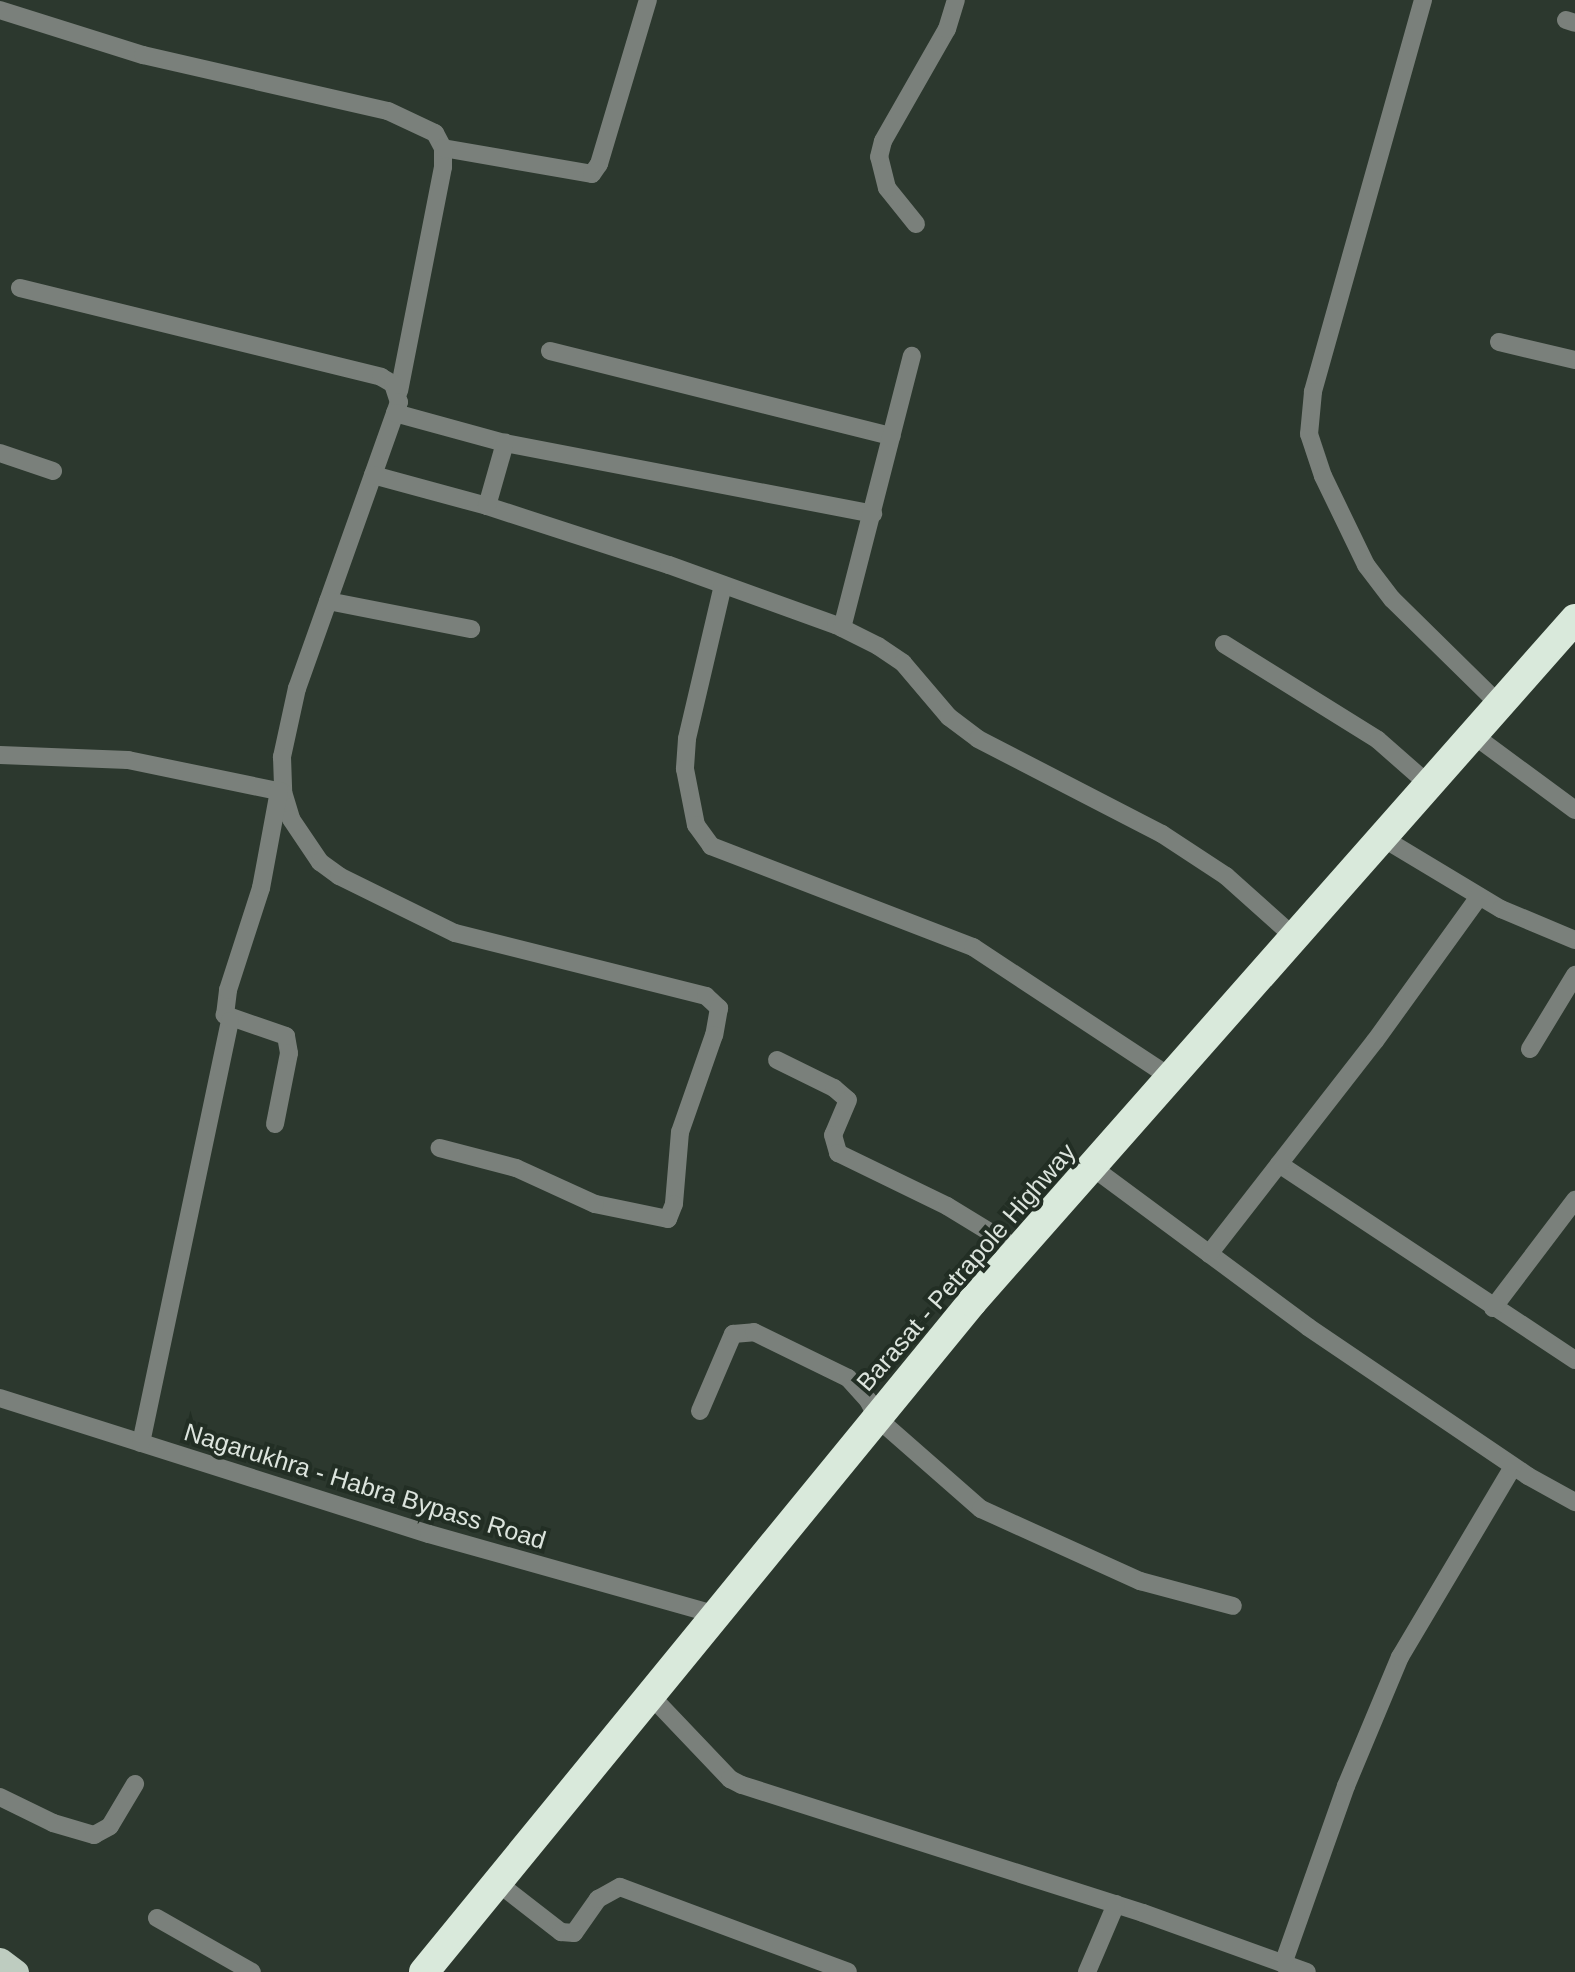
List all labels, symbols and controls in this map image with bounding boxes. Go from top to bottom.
street label: Barasat - Petrapole Highway [850,1137,1082,1397]
street label: Nagarukhra - Habra Bypass Road [181,1417,549,1555]

